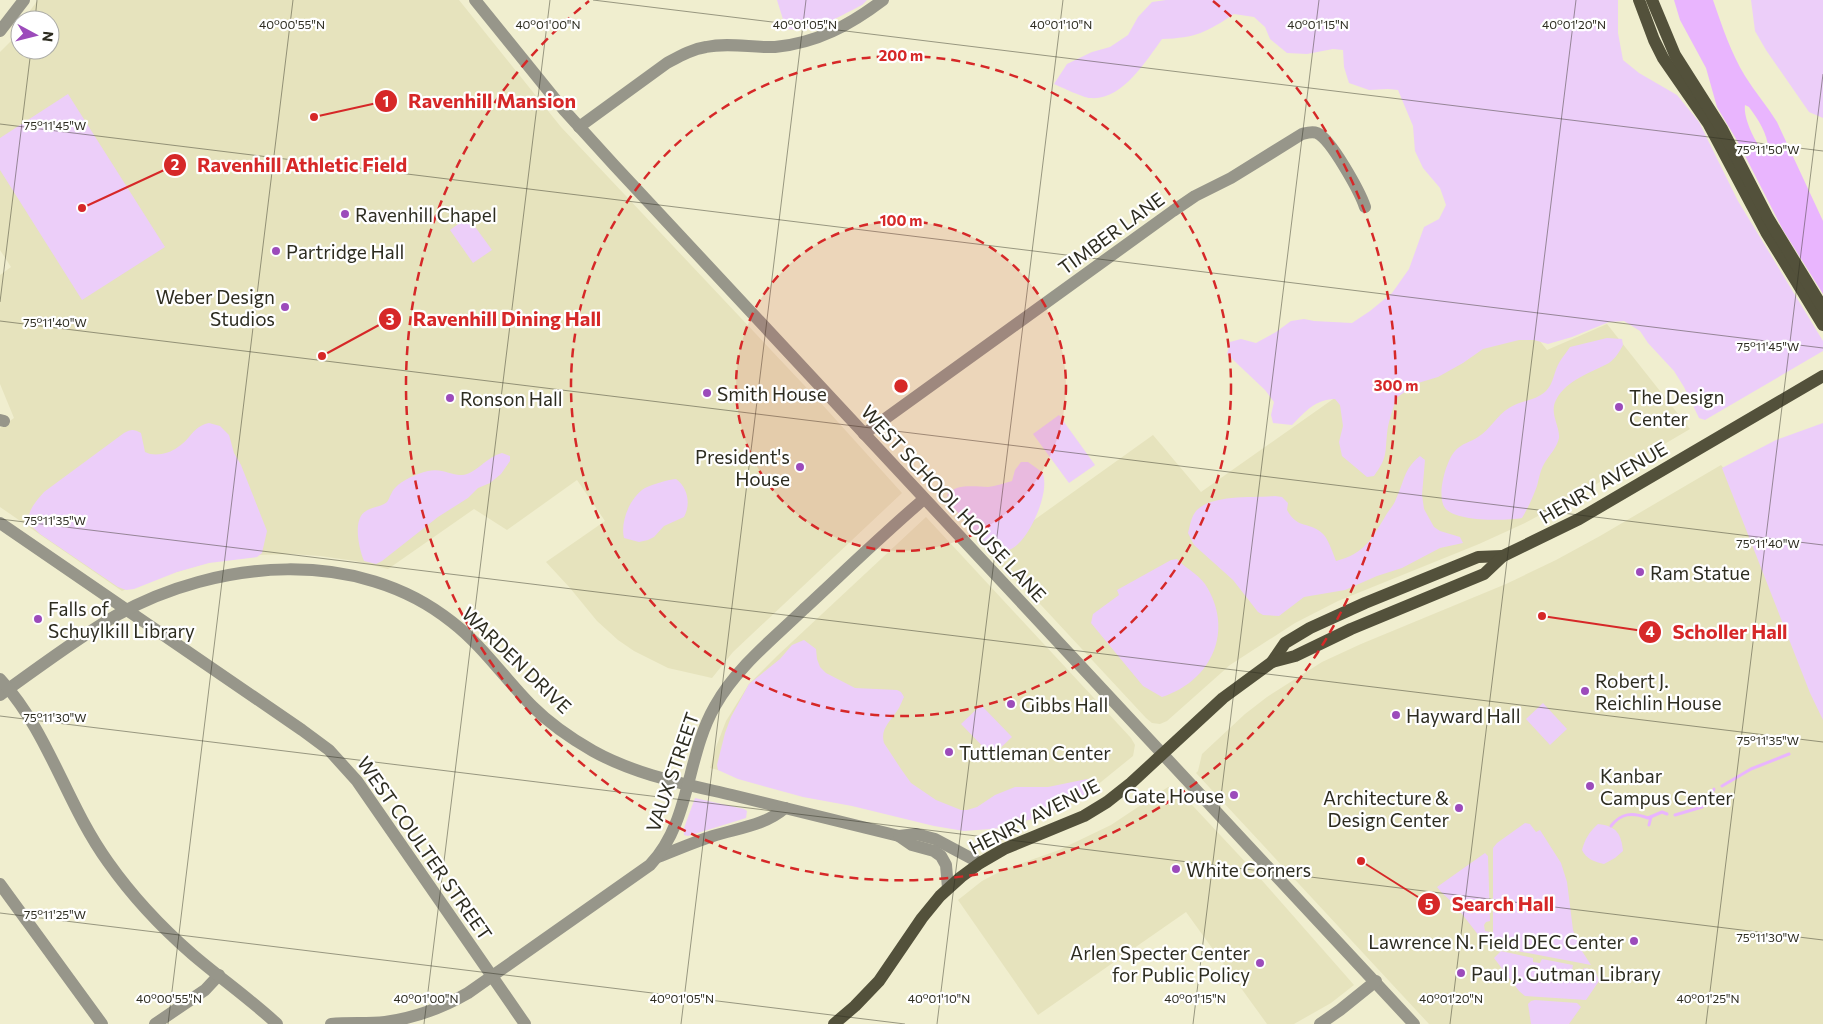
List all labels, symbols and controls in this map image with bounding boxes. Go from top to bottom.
north arrow [10,10,60,60]
text: 40°00'55"N [259,17,325,31]
text: 40°01'00"N [515,17,581,31]
text: 40°01'05"N [773,17,837,31]
text: 40°01'10"N [1030,17,1092,31]
text: 40°01'15"N [1287,17,1349,31]
text: 40°01'20"N [1542,17,1606,31]
text: N [39,30,57,43]
text: 200 m [879,46,923,64]
callout: Ravenhill Mansion [373,84,586,119]
text: Ravenhill Mansion [408,88,576,112]
text: 1 [383,92,389,110]
text: 75°11'45"W [24,118,86,132]
text: 75°11'50"W [1737,142,1799,156]
callout: Ravenhill Athletic Field [162,148,418,183]
text: Ravenhill Athletic Field [197,152,407,176]
text: 2 [171,155,179,173]
street label: TIMBER LANE [1054,187,1168,279]
place label: Ravenhill Chapel [355,203,497,226]
marker: Ravenhill Chapel [339,208,351,220]
text: 100 m [880,211,922,229]
place label: Partridge Hall [286,240,404,263]
marker: Partridge Hall [270,245,282,257]
place label: Weber Design Studios [156,285,275,330]
marker: Weber Design Studios [279,301,291,313]
callout: Ravenhill Dining Hall [378,302,611,337]
text: Ravenhill Dining Hall [413,306,601,330]
text: 3 [386,310,395,328]
text: 75°11'40"W [23,315,87,329]
text: 75°11'45"W [1737,339,1799,353]
text: 300 m [1374,376,1418,394]
centre of rings [892,377,910,395]
place label: Smith House [717,382,827,405]
place label: The Design Center [1629,385,1724,430]
place label: Ronson Hall [460,387,563,410]
marker: Smith House [701,387,713,399]
marker: Ronson Hall [444,392,456,404]
street label: WEST SCHOOL HOUSE LANE [857,400,1051,606]
marker: The Design Center [1613,401,1625,413]
street label: HENRY AVENUE [1535,436,1671,528]
place label: President's House [695,445,790,490]
marker: President's House [794,461,806,473]
text: 75°11'35"W [24,513,86,527]
text: 75°11'40"W [1736,536,1800,550]
place label: Ram Statue [1650,561,1750,584]
marker: Ram Statue [1634,566,1646,578]
place label: Falls of Schuylkill Library [48,597,195,642]
street label: WARDEN DRIVE [457,602,577,718]
marker: Falls of Schuylkill Library [32,613,44,625]
callout: Scholler Hall [1637,614,1797,649]
text: Scholler Hall [1672,619,1788,643]
text: 4 [1645,622,1655,640]
place label: Robert J. Reichlin House [1595,669,1721,714]
marker: Robert J. Reichlin House [1579,685,1591,697]
place label: Gibbs Hall [1021,693,1108,716]
marker: Gibbs Hall [1005,698,1017,710]
place label: Hayward Hall [1406,704,1520,727]
street label: VAUX STREET [641,709,703,835]
marker: Hayward Hall [1390,709,1402,721]
text: 75°11'30"W [24,710,86,724]
text: 75°11'35"W [1737,733,1799,747]
place label: Tuttleman Center [959,741,1111,764]
marker: Tuttleman Center [943,746,955,758]
street label: WEST COULTER STREET [353,752,497,944]
place label: Kanbar Campus Center [1600,764,1733,809]
street label: HENRY AVENUE [965,773,1103,859]
marker: Kanbar Campus Center [1584,780,1596,792]
place label: Gate House [1124,784,1224,807]
place label: Architecture & Design Center [1323,786,1449,831]
marker: Gate House [1228,789,1240,801]
marker: Architecture & Design Center [1453,802,1465,814]
place label: White Corners [1186,858,1311,881]
marker: White Corners [1170,863,1182,875]
callout: Search Hall [1417,887,1564,922]
text: Search Hall [1452,891,1554,915]
text: 5 [1425,895,1434,913]
text: 75°11'25"W [24,907,86,921]
place label: Lawrence N. Field DEC Center [1368,930,1624,953]
text: 75°11'30"W [1737,930,1799,944]
marker: Lawrence N. Field DEC Center [1628,935,1640,947]
place label: Arlen Specter Center for Public Policy [1070,941,1250,986]
marker: Arlen Specter Center for Public Policy [1254,957,1266,969]
place label: Paul J. Gutman Library [1471,962,1661,985]
marker: Paul J. Gutman Library [1455,967,1467,979]
text: 40°00'55"N [136,991,202,1005]
text: 40°01'00"N [393,991,459,1005]
text: 40°01'05"N [650,991,714,1005]
text: 40°01'10"N [908,991,970,1005]
text: 40°01'15"N [1164,991,1226,1005]
text: 40°01'20"N [1419,991,1483,1005]
text: 40°01'25"N [1676,991,1740,1005]

